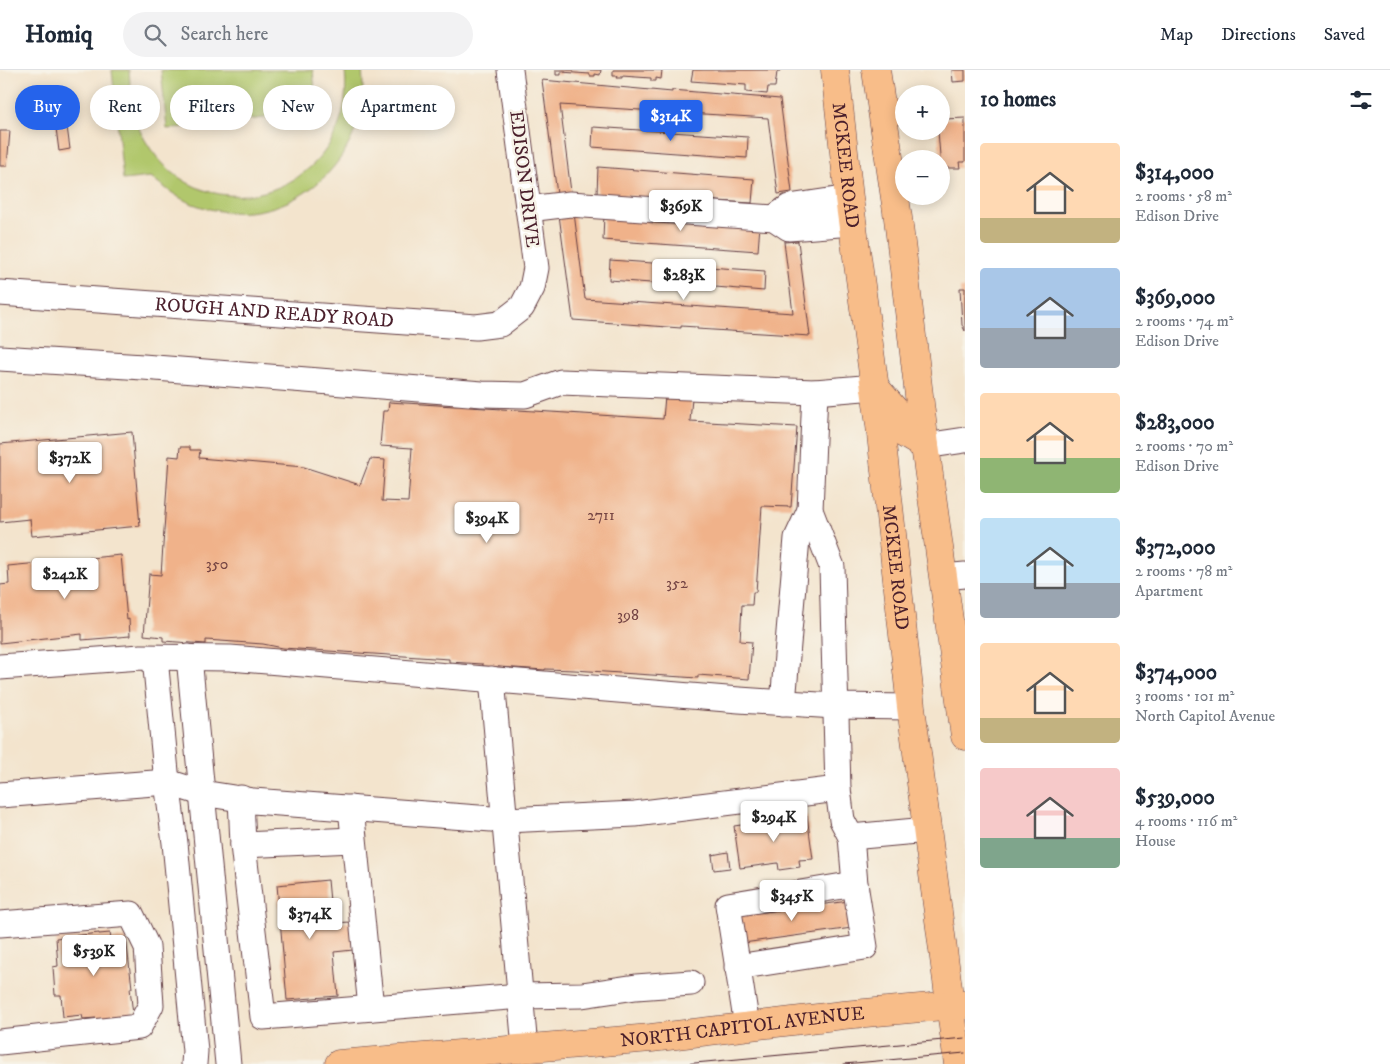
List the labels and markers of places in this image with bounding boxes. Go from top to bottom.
pin: $314K [636,100,706,142]
pin: $369K [646,190,716,232]
pin: $283K [649,258,719,301]
pin: $372K [35,442,105,484]
pin: $394K [452,502,522,544]
pin: $242K [30,558,100,600]
pin: $294K [739,800,809,843]
pin: $345K [757,880,827,922]
pin: $374K [275,898,345,940]
pin: $539K [59,934,129,977]

